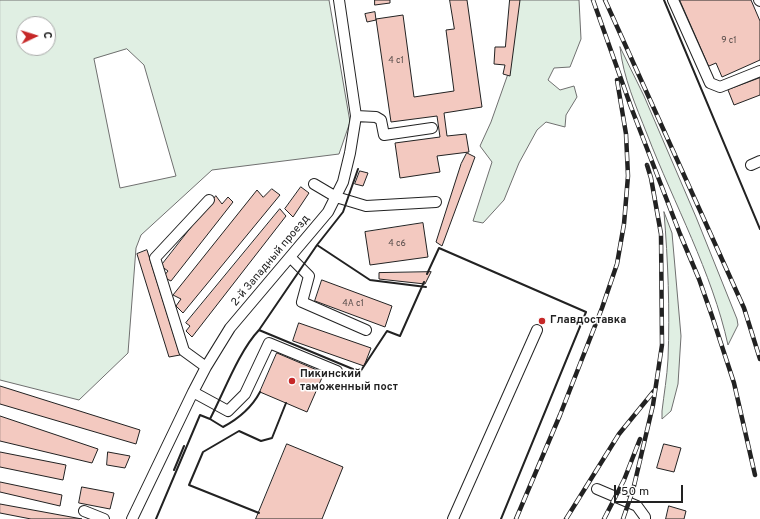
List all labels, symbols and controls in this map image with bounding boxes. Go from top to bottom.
north arrow [16,16,56,56]
text: С [40,31,54,39]
house number: 9 с1 [721,36,737,46]
house number: 4 с1 [388,56,404,66]
street label: 2-й Западный проезд [229,213,313,309]
house number: 4 с6 [388,239,406,249]
house number: 4А с1 [342,299,364,309]
place label: Главдоставка [550,314,626,328]
marker: Главдоставка [537,316,547,326]
place label: Пикинский таможенный пост [300,368,398,394]
marker: Пикинский таможенный пост [287,376,297,386]
scale bar [616,477,685,503]
text: 50 m [621,484,649,500]

